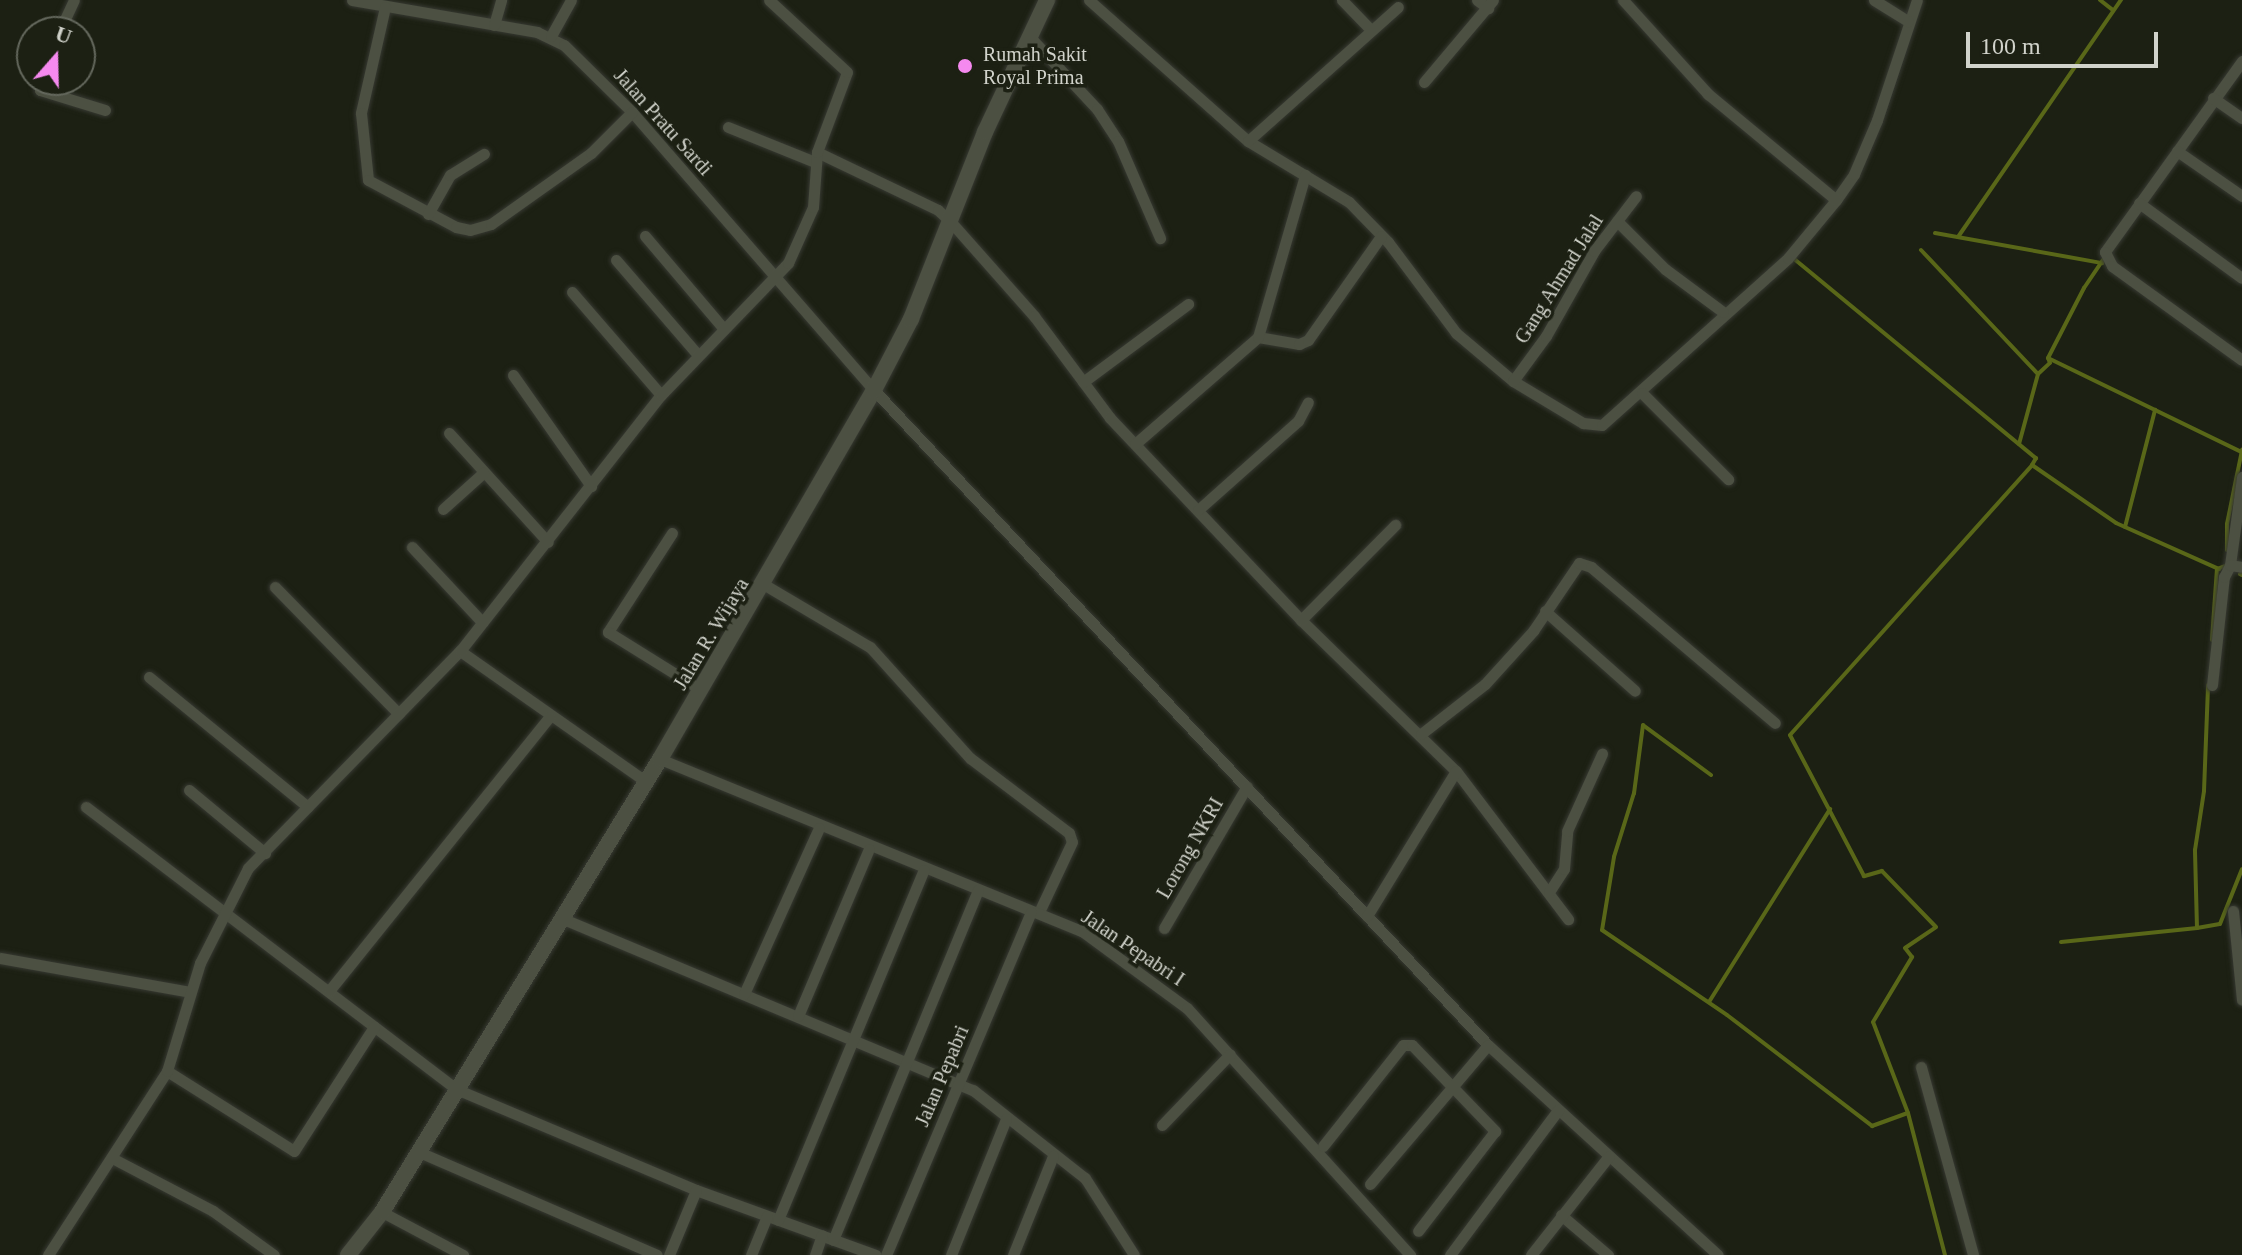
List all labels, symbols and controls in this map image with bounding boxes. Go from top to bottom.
north arrow [16,16,96,96]
scale bar [1970,16,2162,66]
text: U [52,20,75,49]
text: 100 m [1980,33,2041,59]
place label: Rumah Sakit Royal Prima [983,42,1087,89]
marker: Rumah Sakit Royal Prima [954,55,976,77]
street label: Jalan Pratu Sardi [609,64,717,180]
street label: Gang Ahmad Jalal [1509,210,1609,348]
street label: Jalan R. Wijaya [668,574,754,694]
street label: Lorong NKRI [1151,793,1229,903]
street label: Jalan Pepabri I [1077,905,1189,991]
street label: Jalan Pepabri [910,1022,974,1130]

